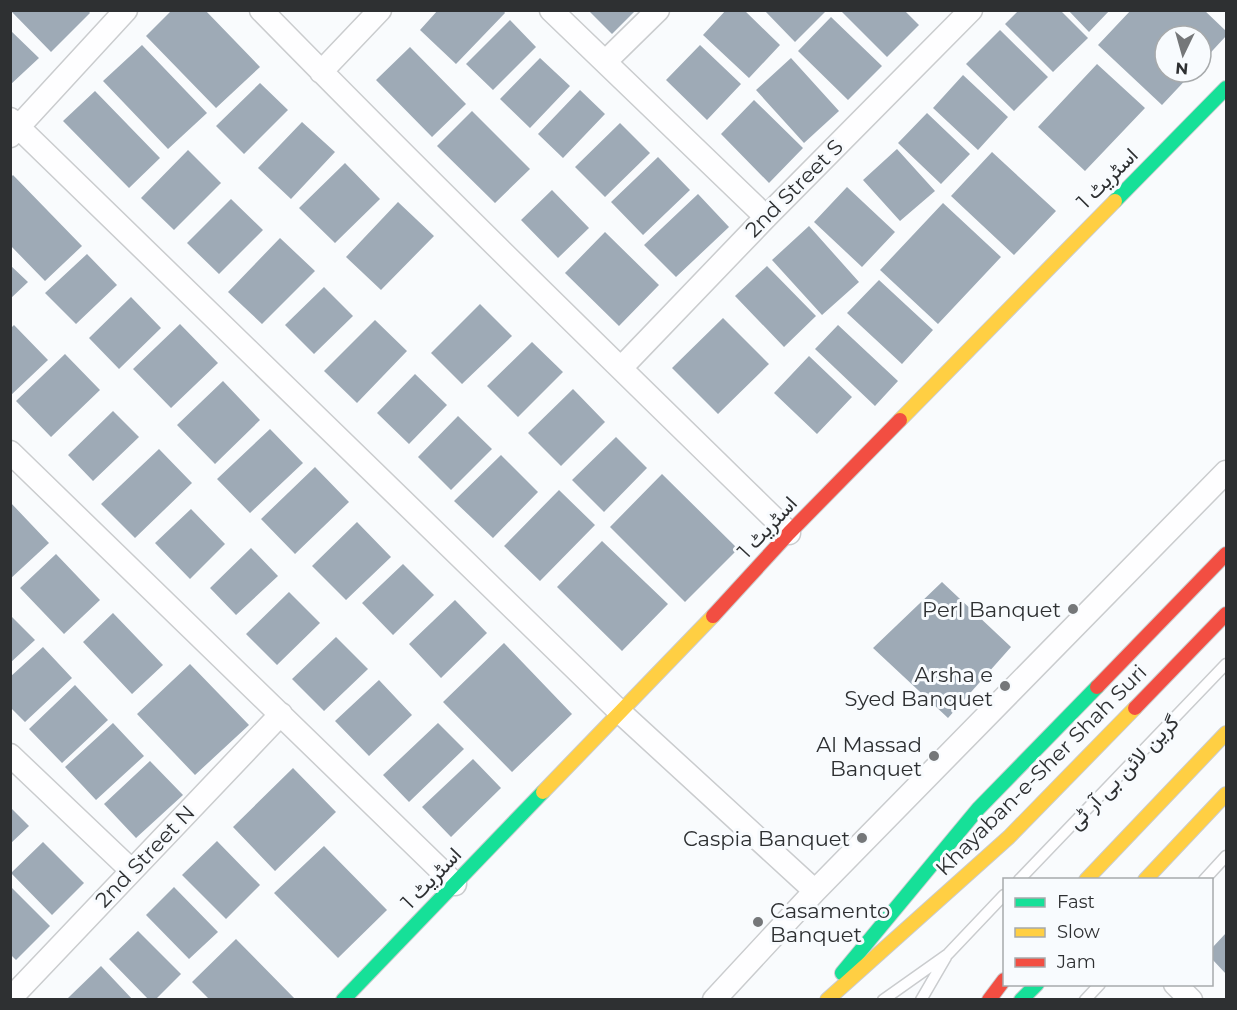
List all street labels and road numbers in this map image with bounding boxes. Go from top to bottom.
street label: 2nd Street S [740,134,848,242]
street label: اسٹریٹ 1 [1071,142,1143,214]
street label: اسٹریٹ 1 [732,491,803,564]
street label: Khayaban-e-Sher Shah Suri [930,659,1152,881]
street label: گرین لائن بی آر ٹی [1062,710,1184,835]
street label: 2nd Street N [90,800,200,912]
street label: اسٹریٹ 1 [396,842,467,915]

